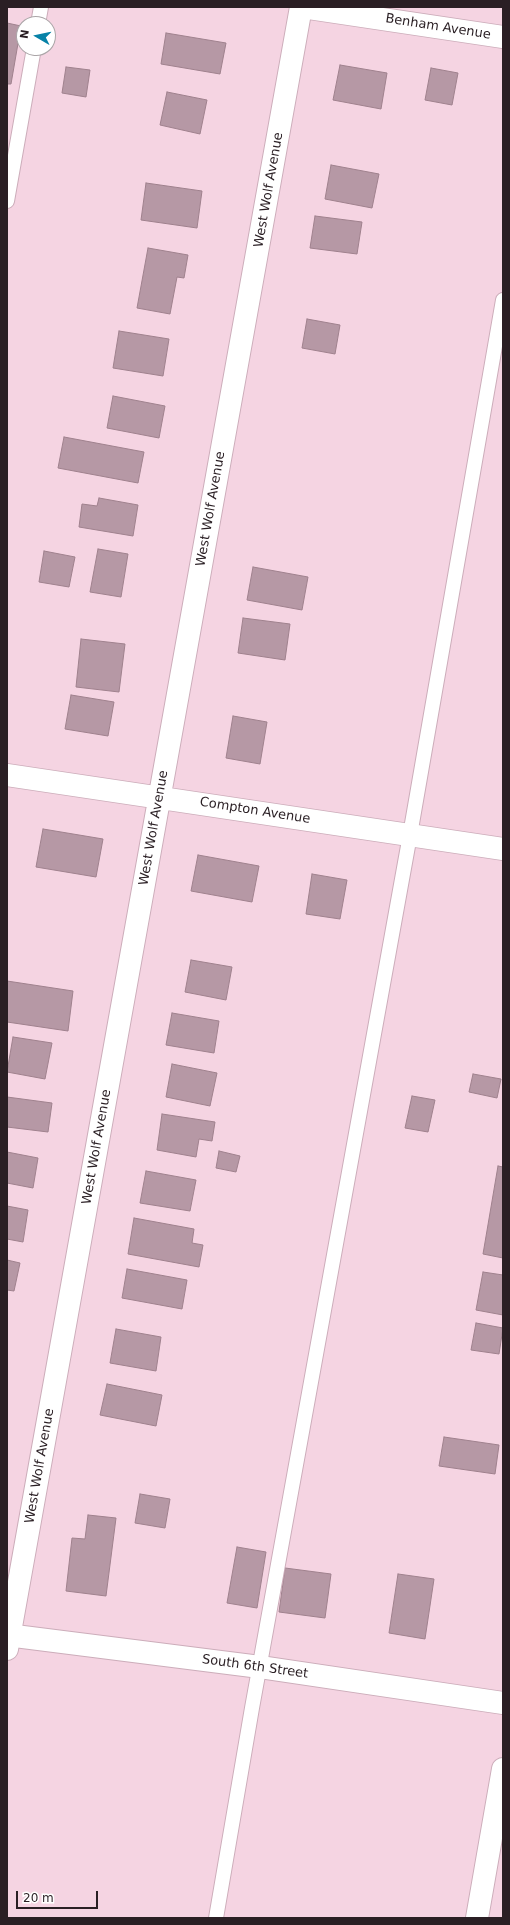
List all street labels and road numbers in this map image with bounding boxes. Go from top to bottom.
street label: Benham Avenue [384,11,492,43]
street label: West Wolf Avenue [251,131,287,249]
street label: West Wolf Avenue [193,450,229,568]
street label: West Wolf Avenue [136,769,172,887]
street label: Compton Avenue [199,795,311,827]
street label: West Wolf Avenue [79,1088,115,1206]
street label: West Wolf Avenue [22,1407,58,1525]
street label: South 6th Street [201,1652,309,1682]

